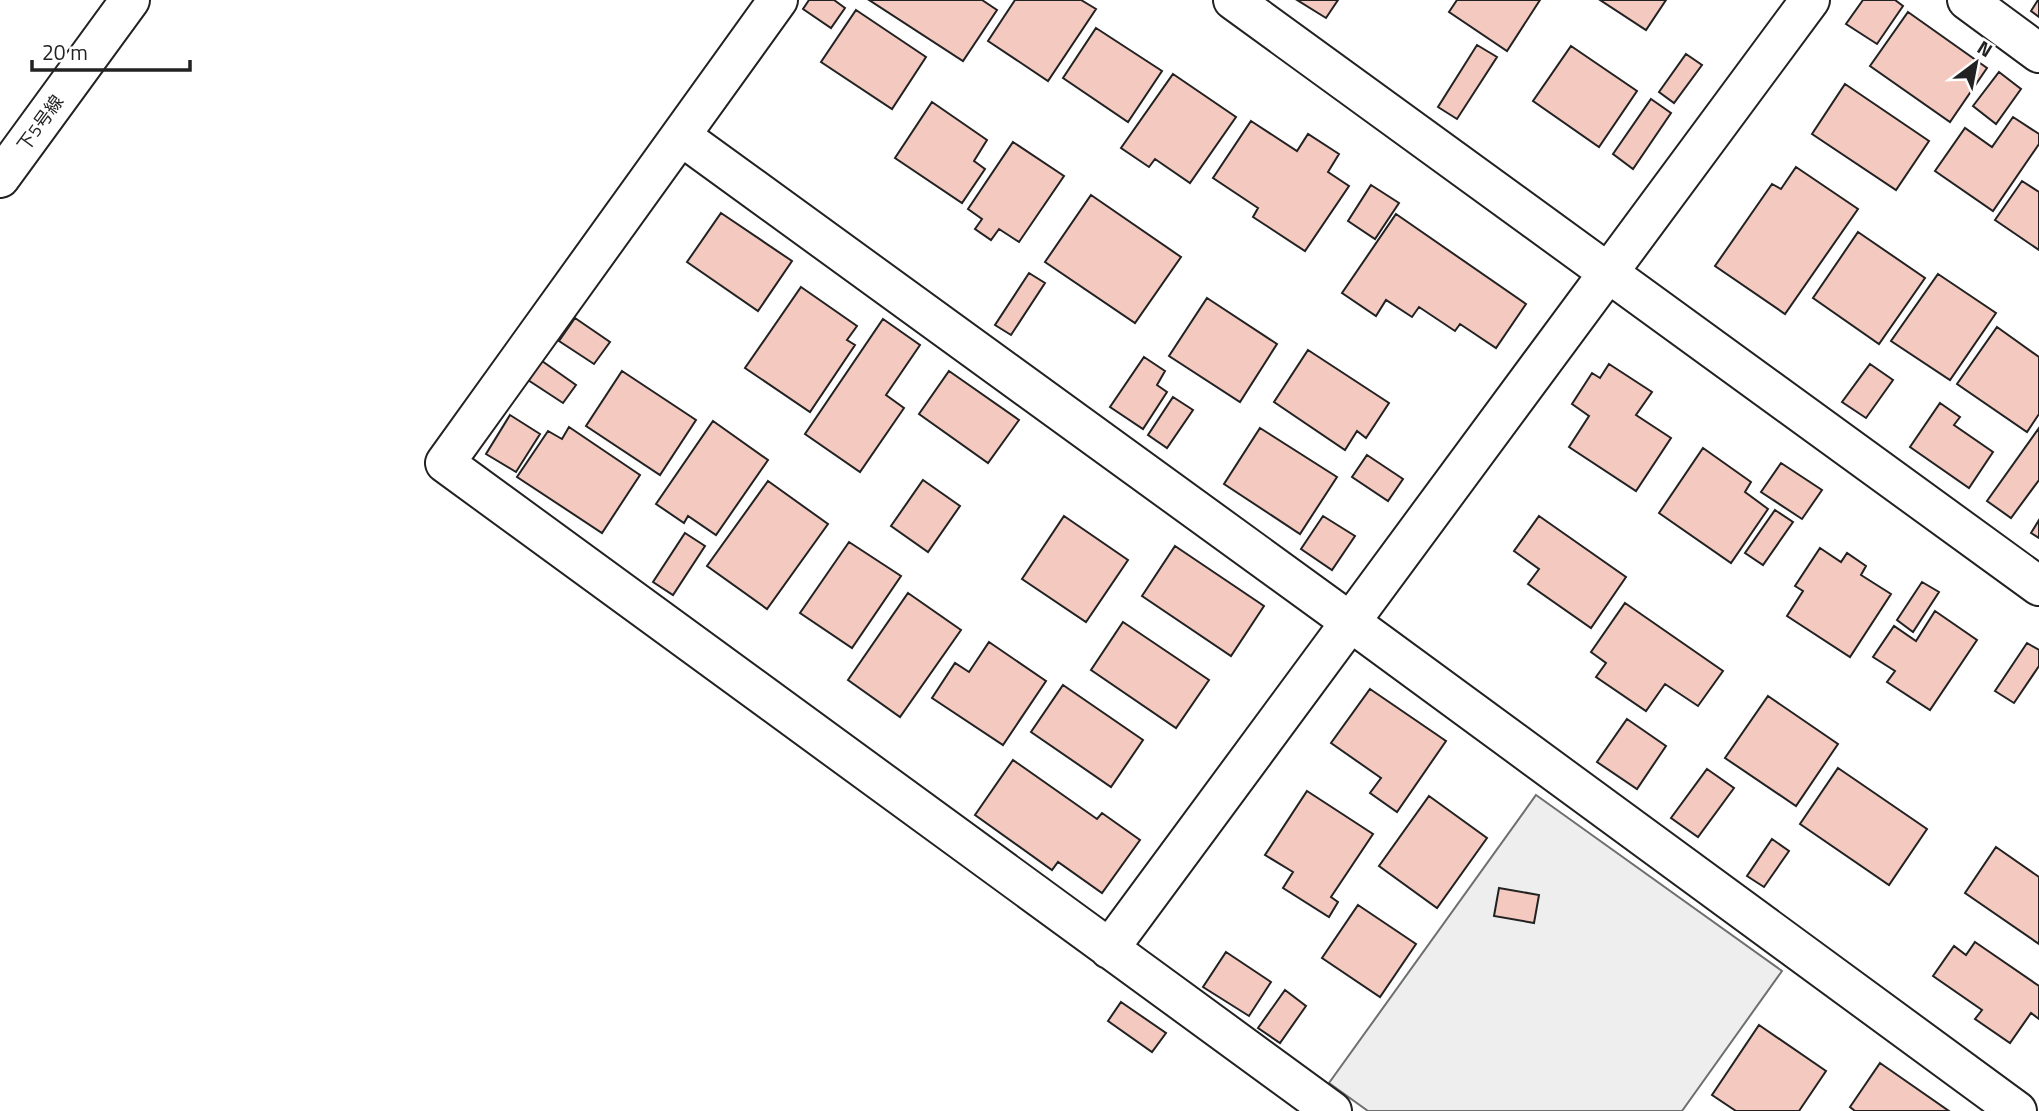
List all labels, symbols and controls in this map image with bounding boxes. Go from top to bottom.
scale bar [32,28,189,72]
north arrow [1941,28,2011,98]
text: N [1972,32,1999,64]
text: 20 m [42,36,88,68]
street label: 下5号線 [10,89,70,157]

